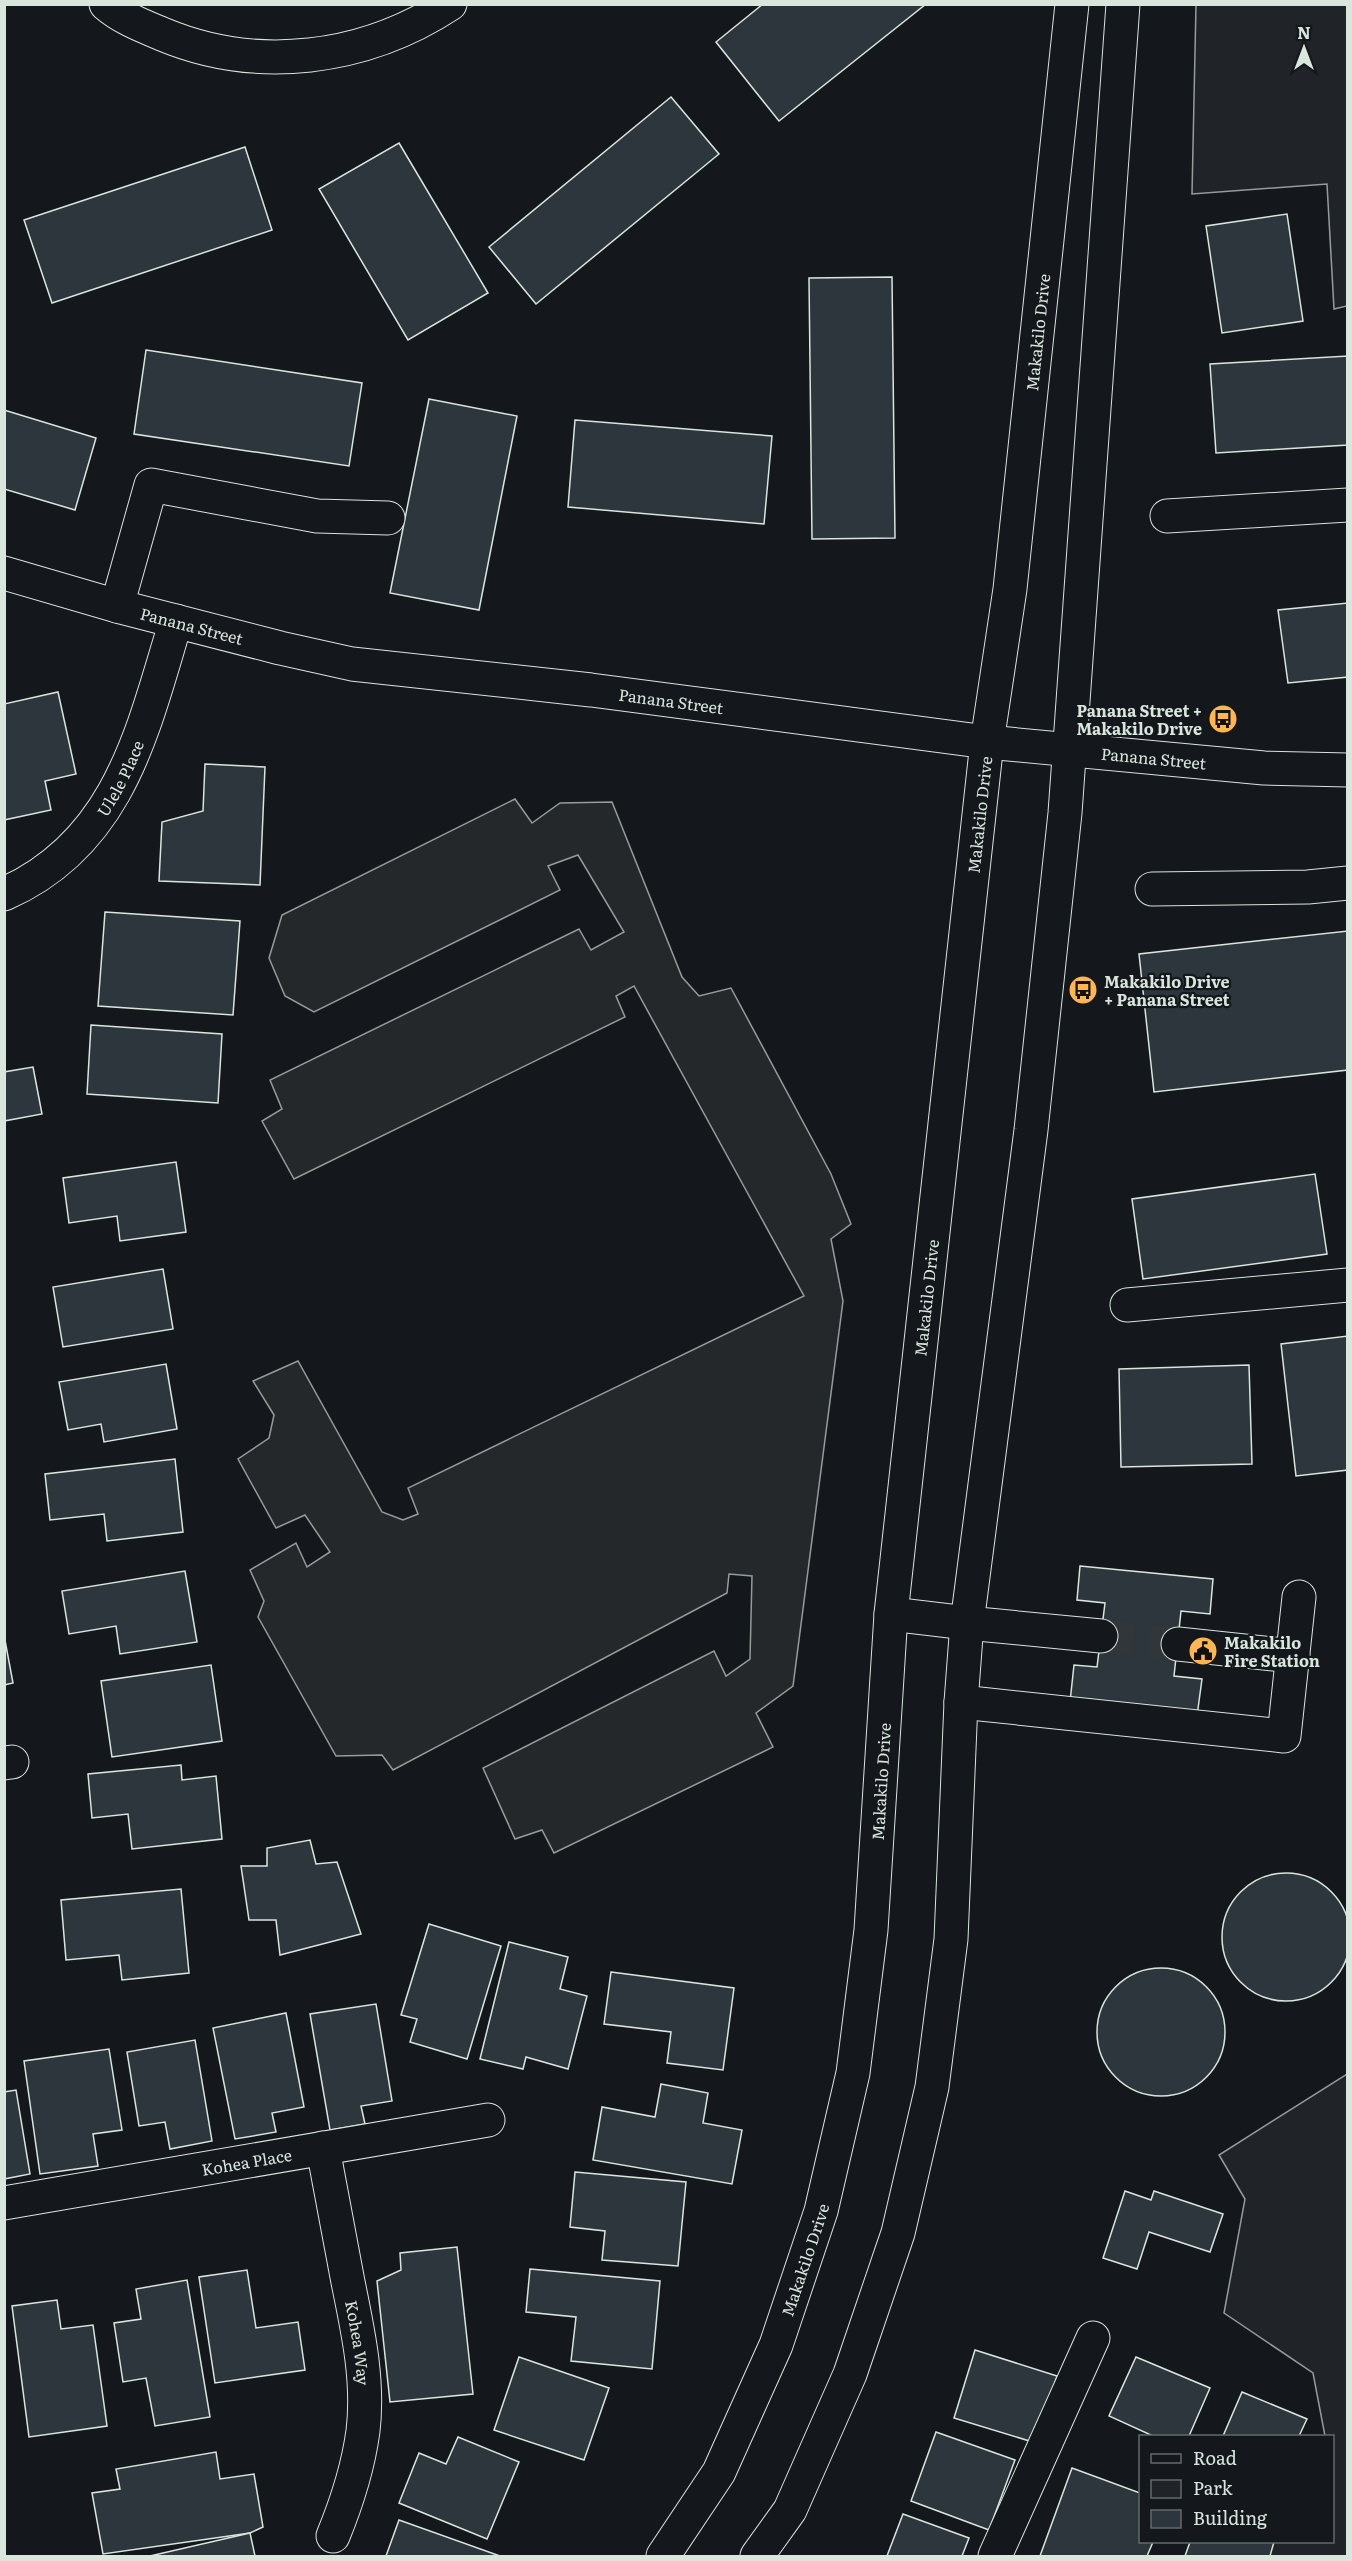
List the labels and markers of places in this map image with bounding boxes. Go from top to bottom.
place label: Panana Street + Makakilo Drive [1076,698,1202,740]
bus stop icon: Panana Street + Makakilo Drive [1207,703,1239,735]
place label: Makakilo Drive + Panana Street [1104,969,1230,1011]
bus stop icon: Makakilo Drive + Panana Street [1067,974,1099,1006]
place label: Makakilo Fire Station [1224,1630,1320,1672]
public building icon: Makakilo Fire Station [1187,1635,1219,1667]

